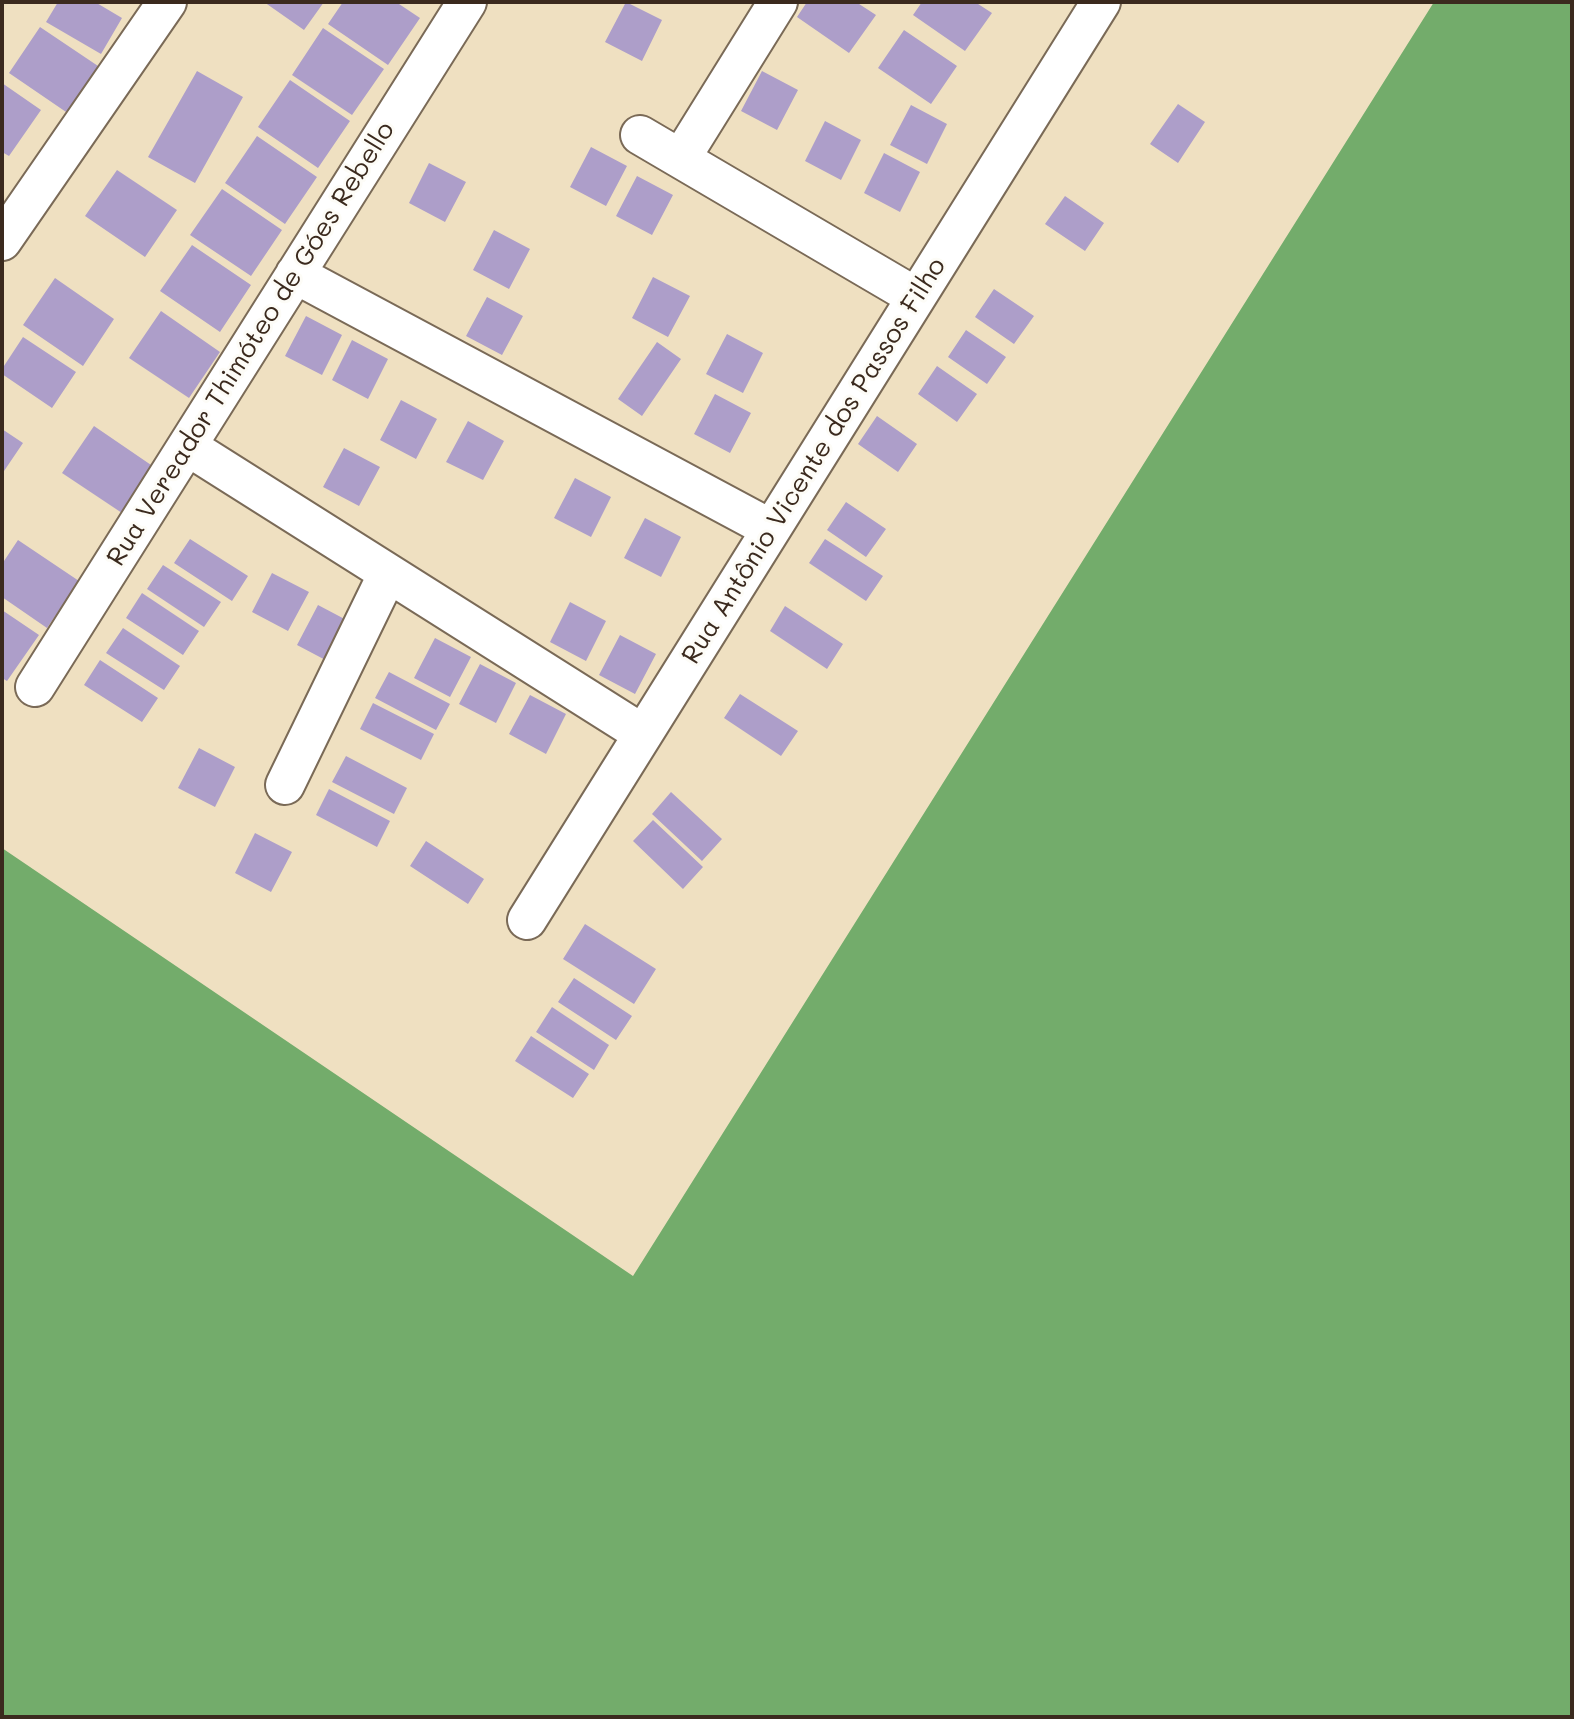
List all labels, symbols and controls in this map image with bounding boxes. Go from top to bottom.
street label: Rua Vereador Thimóteo de Góes Rebello [101,116,401,572]
street label: Rua Antônio Vicente dos Passos Filho [676,252,952,670]

